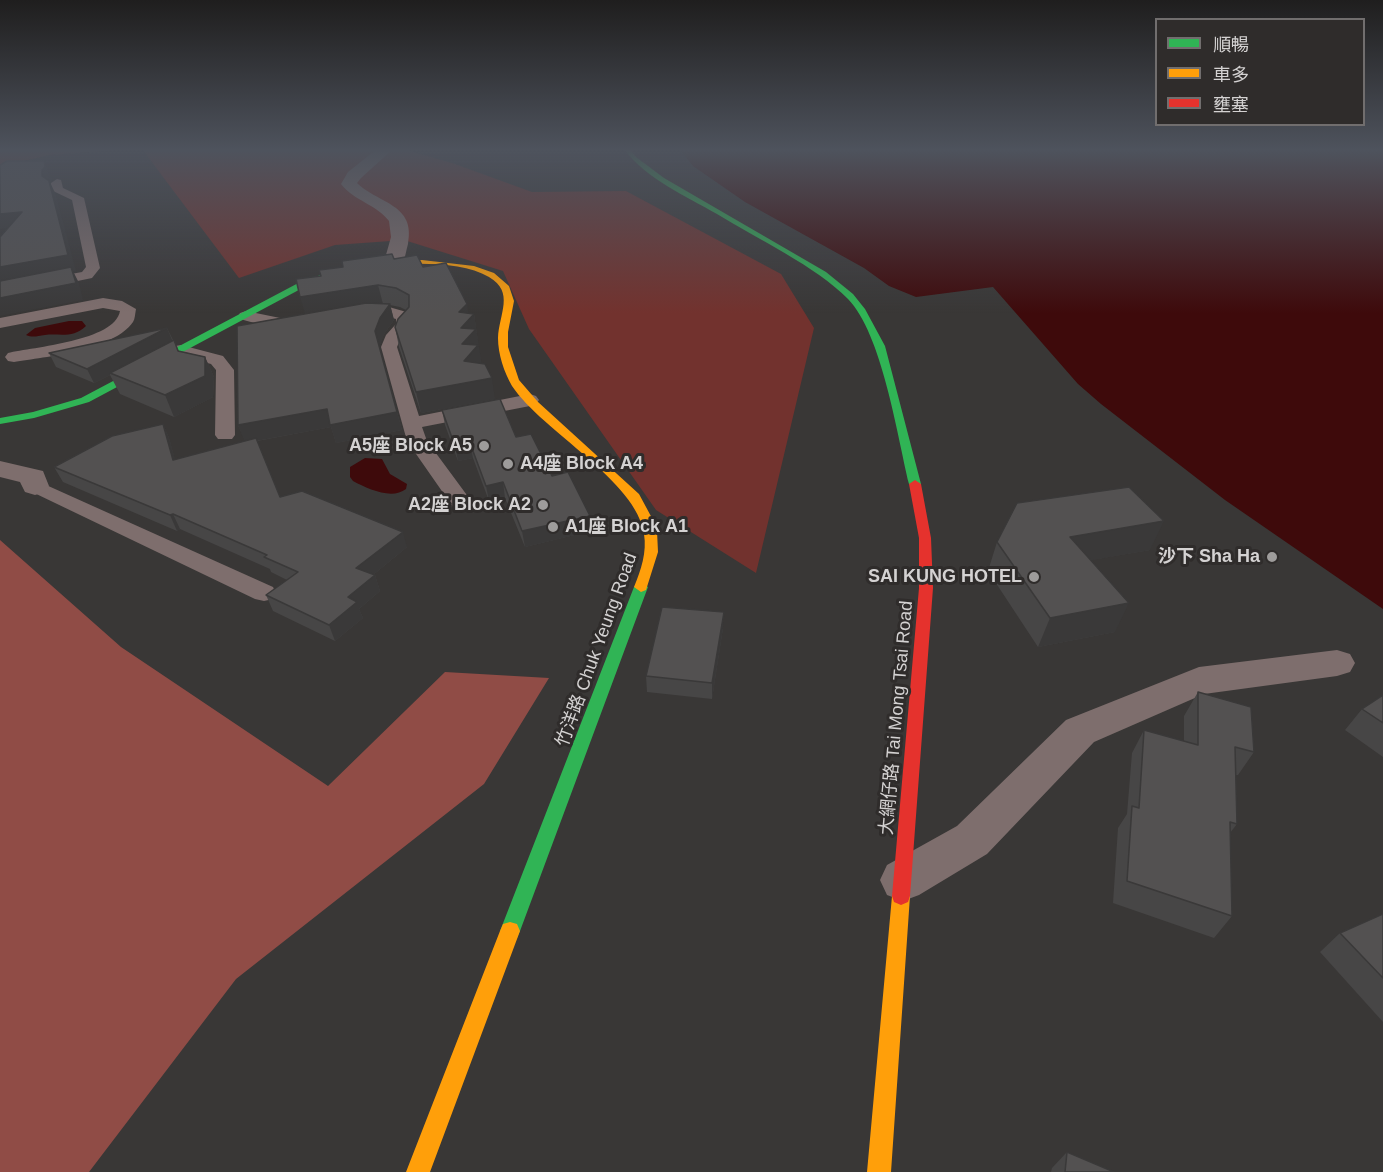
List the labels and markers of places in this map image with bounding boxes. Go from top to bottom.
place label: A5座 Block A5 [349,435,472,457]
marker: A5座 Block A5 [477,439,491,453]
place label: A4座 Block A4 [520,453,643,475]
marker: A4座 Block A4 [501,457,515,471]
place label: A2座 Block A2 [408,494,531,516]
marker: A2座 Block A2 [536,498,550,512]
place label: A1座 Block A1 [565,516,688,538]
marker: A1座 Block A1 [546,520,560,534]
place label: 沙下 Sha Ha [1158,546,1260,568]
marker: 沙下 Sha Ha [1265,550,1279,564]
place label: SAI KUNG HOTEL [868,566,1022,588]
marker: SAI KUNG HOTEL [1027,570,1041,584]

